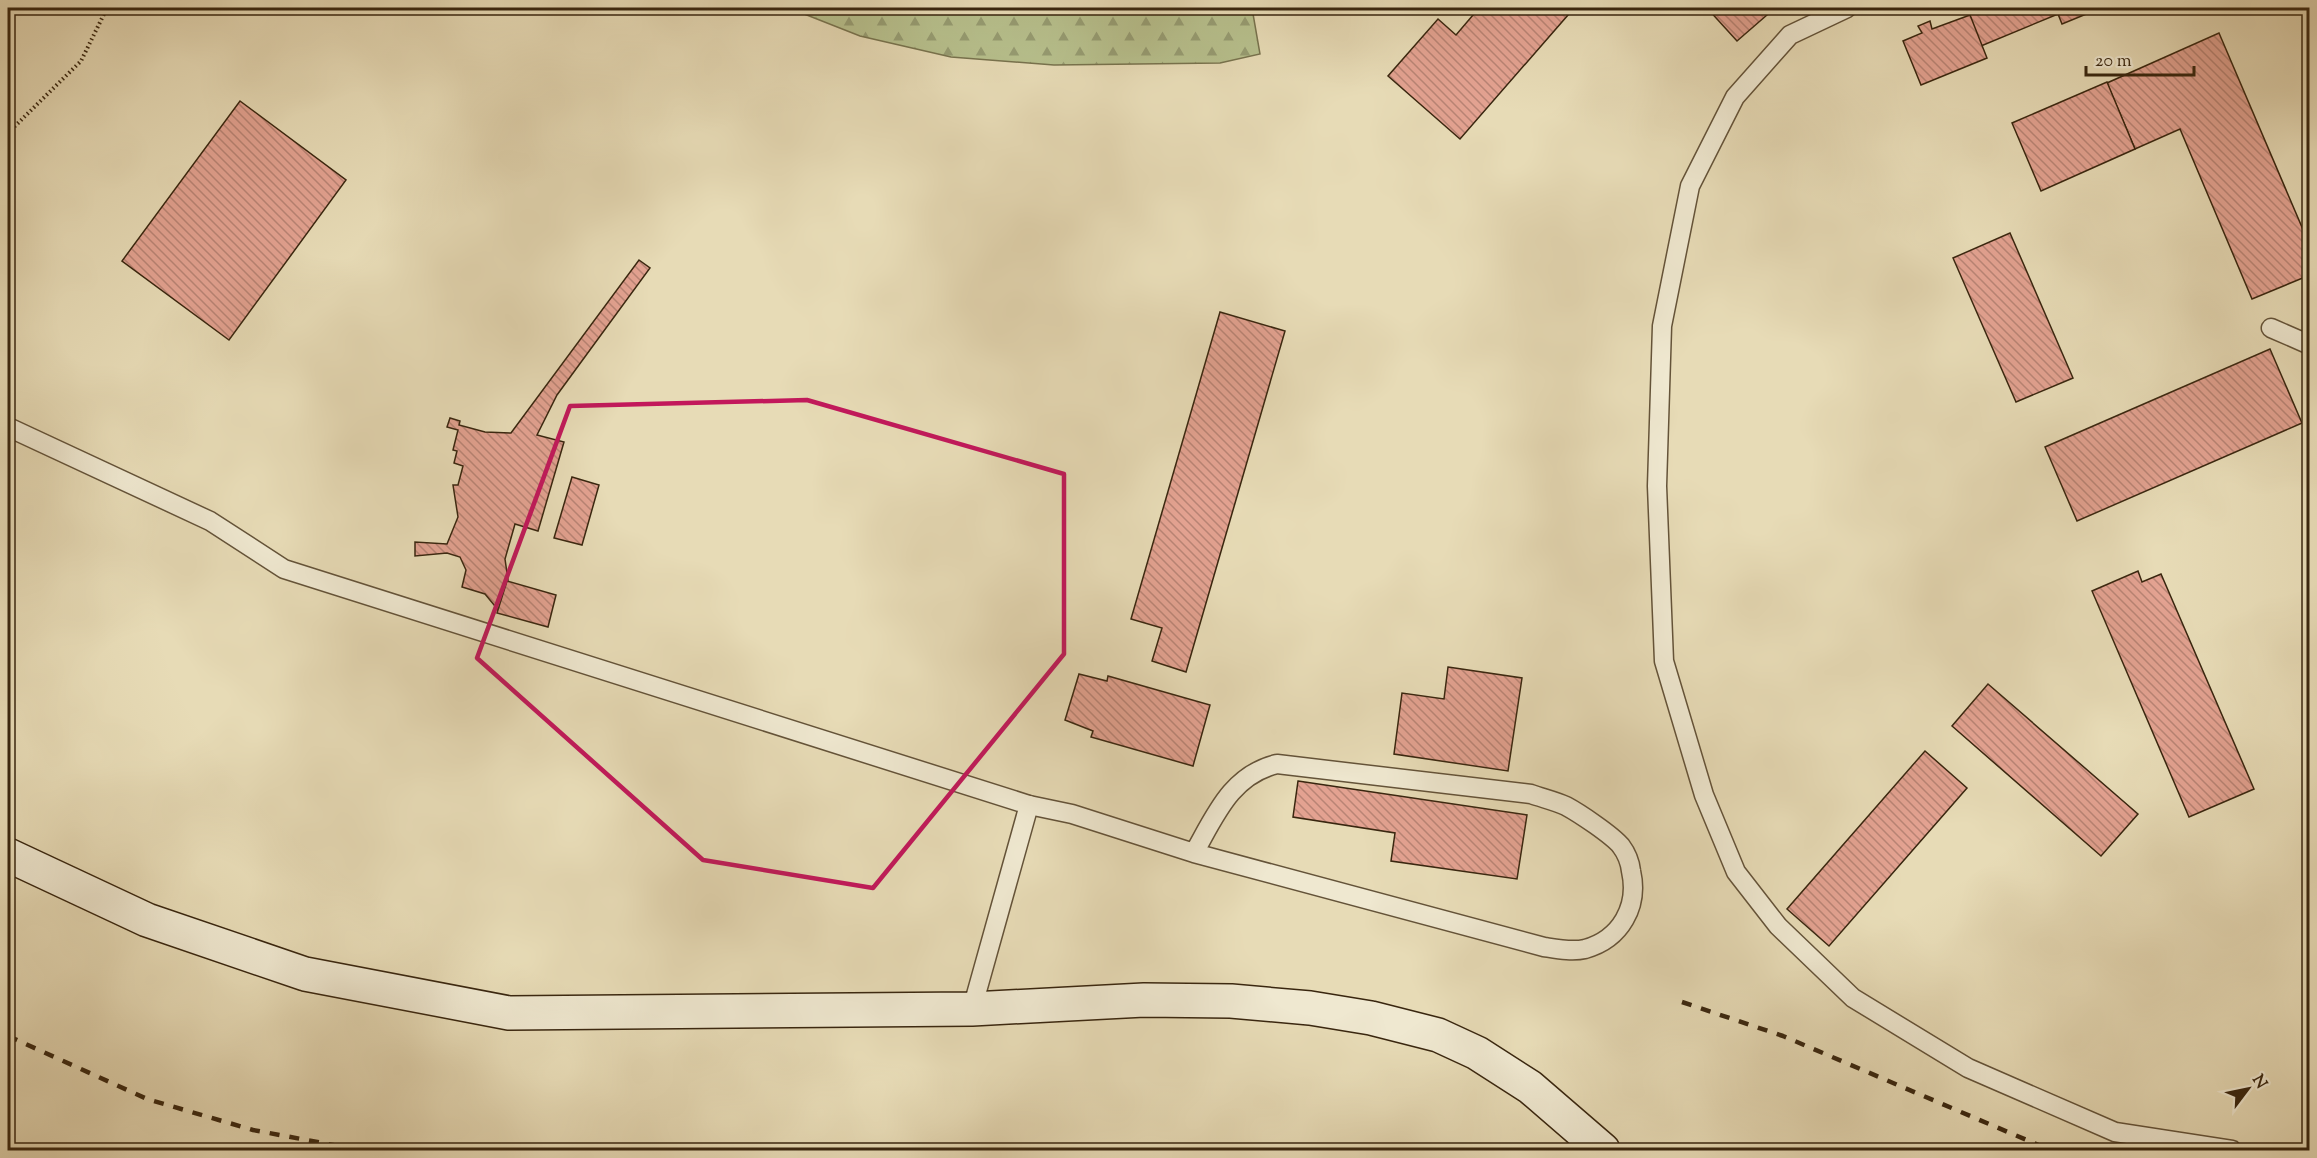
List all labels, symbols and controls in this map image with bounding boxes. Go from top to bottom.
scale bar [2086,39,2194,77]
text: 20 m [2095,49,2132,75]
north arrow [2218,1059,2278,1119]
text: N [2245,1071,2272,1094]

